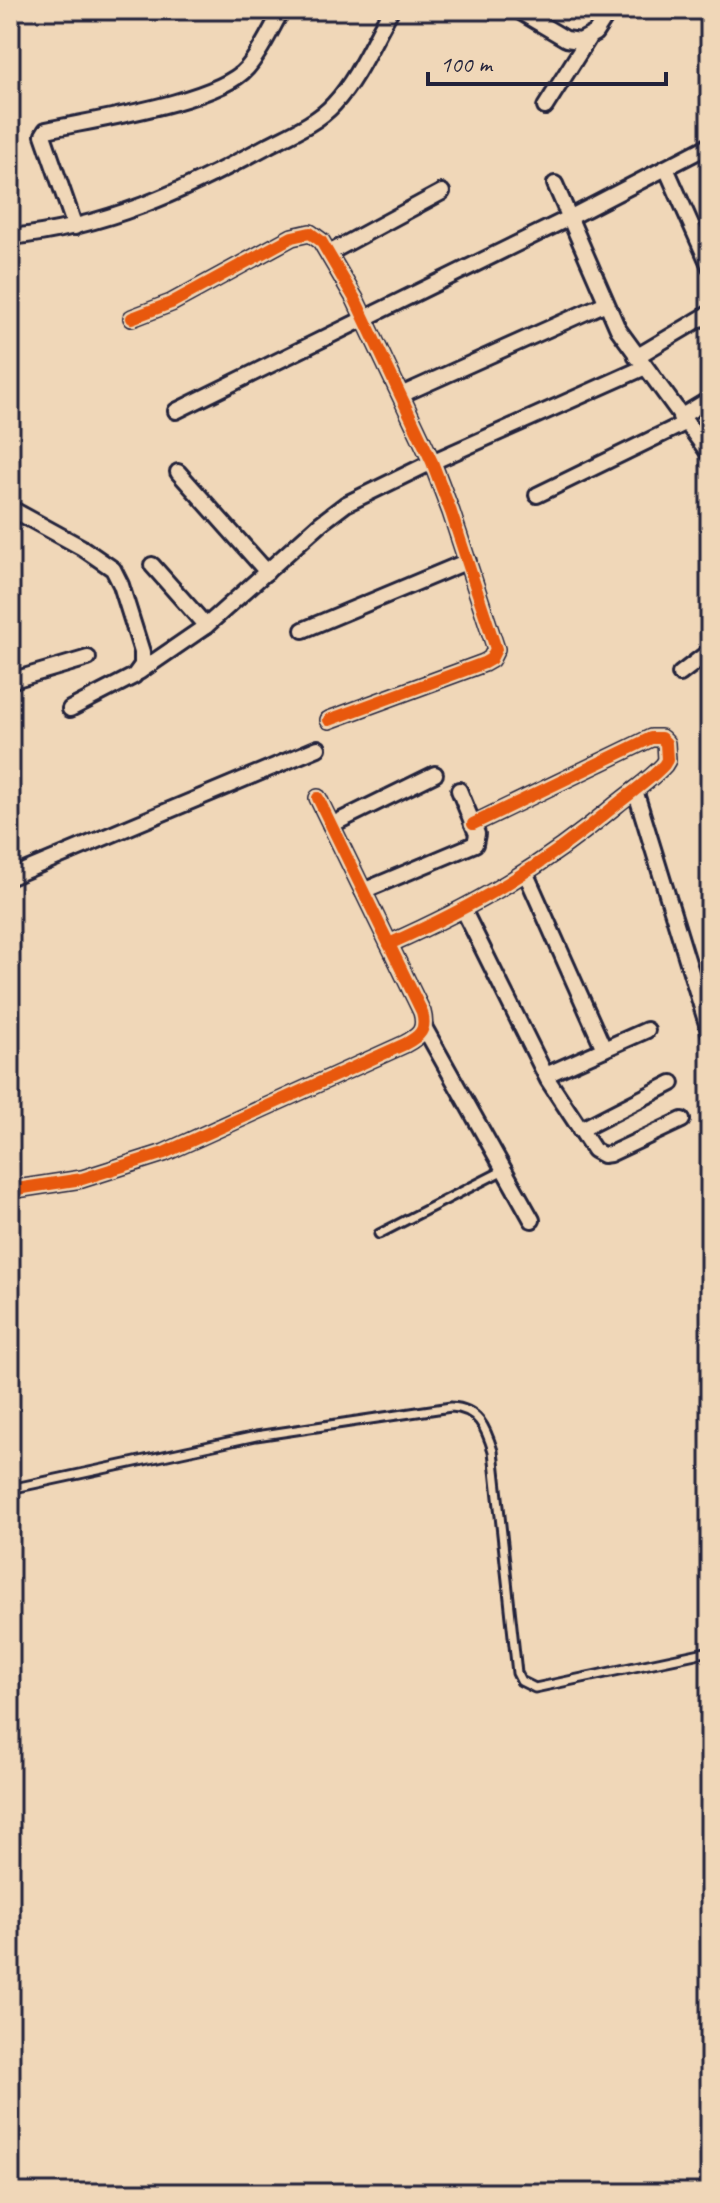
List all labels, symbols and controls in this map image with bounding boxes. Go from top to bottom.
scale bar [428,36,666,86]
text: 100 m [440,49,494,79]

